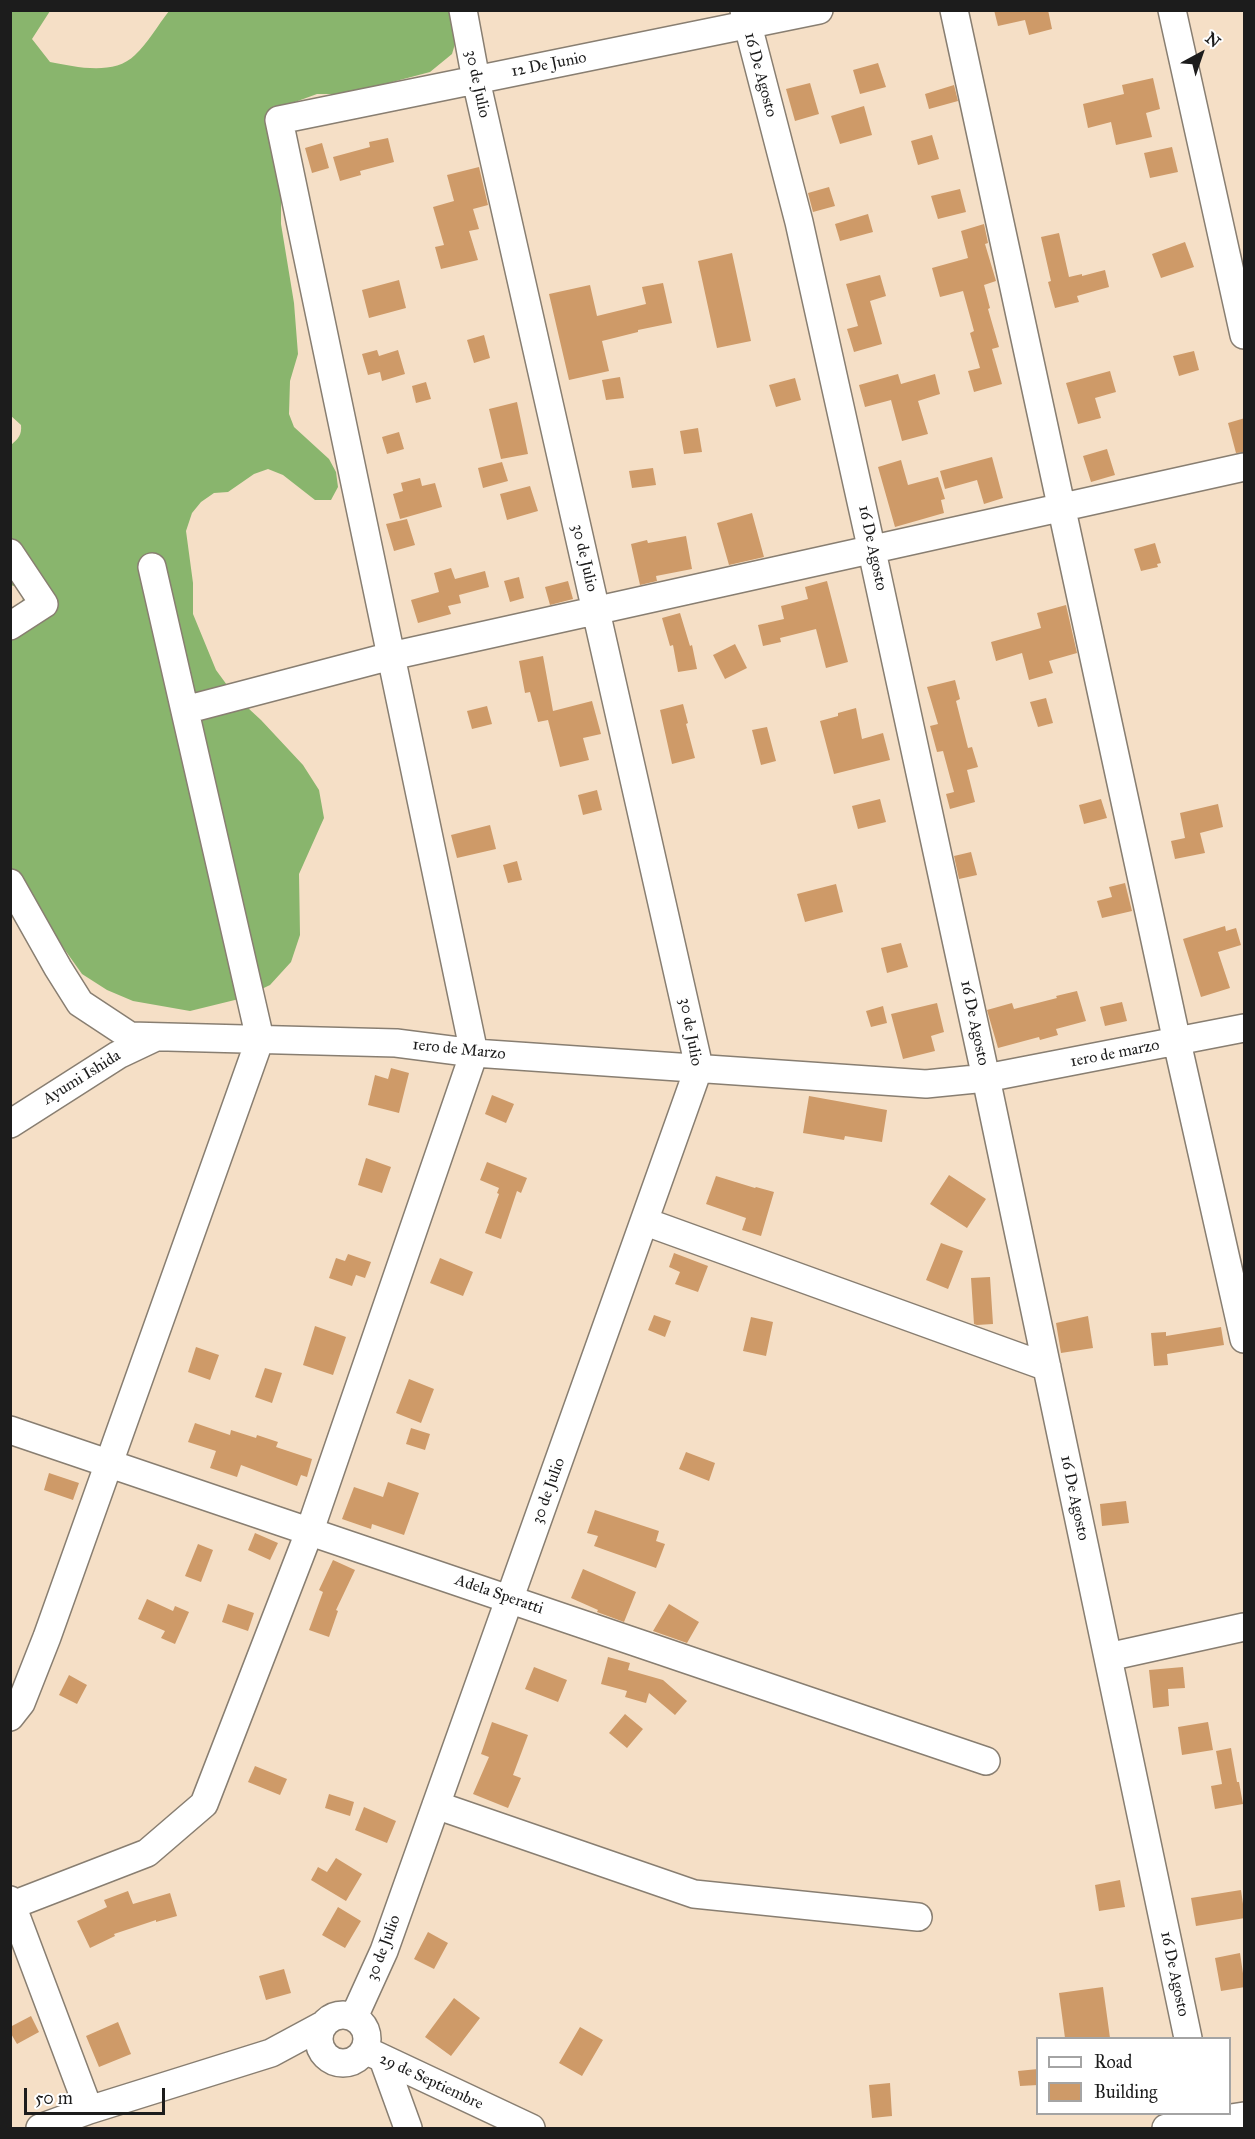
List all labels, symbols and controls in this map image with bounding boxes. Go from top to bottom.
north arrow [1171,24,1231,84]
text: N [1202,28,1224,51]
street label: 16 De Agosto [739,31,781,119]
street label: 30 de Julio [460,48,494,120]
street label: 12 De Junio [510,48,588,82]
street label: 16 De Agosto [854,504,890,592]
street label: 30 de Julio [567,522,601,594]
street label: 16 De Agosto [956,979,992,1067]
street label: 30 de Julio [675,996,705,1068]
street label: 1ero de Marzo [411,1036,507,1064]
street label: 1ero de marzo [1069,1036,1161,1072]
street label: Ayumi Ishida [40,1047,124,1109]
street label: 16 De Agosto [1056,1454,1092,1542]
street label: 30 de Julio [528,1455,570,1527]
street label: Adela Speratti [452,1571,546,1619]
street label: 30 de Julio [363,1912,405,1984]
street label: 16 De Agosto [1156,1930,1192,2018]
legend [1036,2037,1231,2115]
street label: 29 de Septiembre [376,2050,486,2114]
text: Road [1094,2051,1132,2073]
scale bar [27,2076,168,2114]
text: Building [1094,2081,1157,2103]
text: 50 m [35,2087,73,2109]

